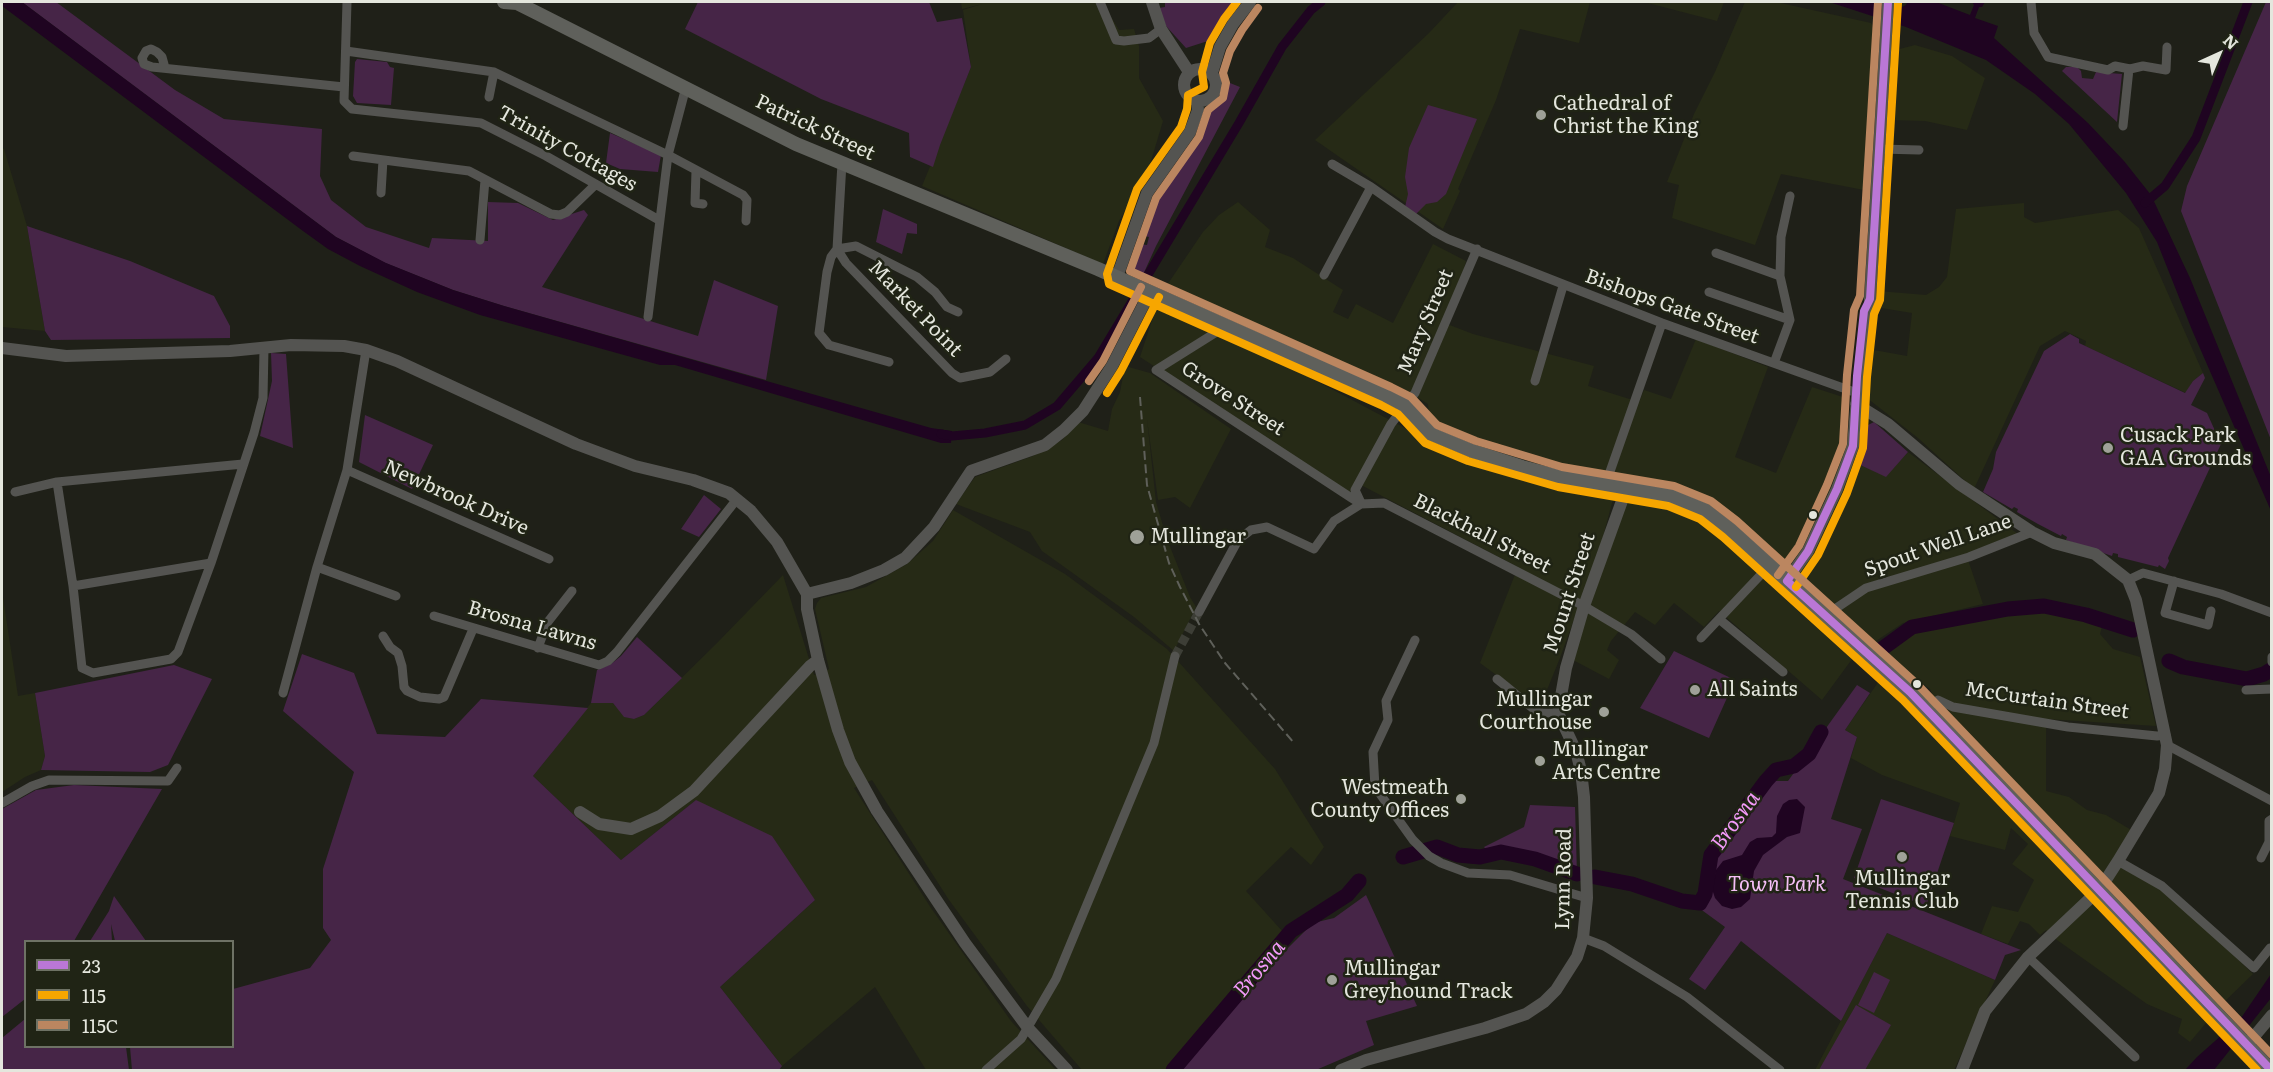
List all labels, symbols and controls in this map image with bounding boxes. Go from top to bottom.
north arrow [2189,24,2249,84]
text: N [2218,28,2245,54]
street label: Patrick Street [751,90,879,166]
place label: Cathedral of Christ the King [1553,92,1699,139]
street label: Trinity Cottages [493,101,641,197]
marker: Cathedral of Christ the King [1534,108,1548,122]
street label: Market Point [863,256,967,362]
street label: Bishops Gate Street [1582,264,1762,350]
street label: Mary Street [1393,266,1459,378]
street label: Grove Street [1177,357,1289,441]
place label: Cusack Park GAA Grounds [2120,424,2251,471]
marker: Cusack Park GAA Grounds [2101,441,2115,455]
street label: Newbrook Drive [380,455,532,541]
street label: Blackhall Street [1409,489,1555,579]
unlabelled marker [1807,509,1819,521]
street label: Spout Well Lane [1861,510,2015,582]
place label: Mullingar [1150,525,1246,549]
marker: Mullingar [1128,528,1146,546]
street label: Mount Street [1539,529,1601,657]
street label: Brosna Lawns [465,596,599,656]
place label: All Saints [1707,678,1798,702]
unlabelled marker [1911,678,1923,690]
street label: McCurtain Street [1964,678,2130,724]
marker: All Saints [1688,683,1702,697]
place label: Mullingar Courthouse [1479,688,1592,735]
marker: Mullingar Courthouse [1597,705,1611,719]
place label: Mullingar Arts Centre [1552,738,1661,785]
marker: Mullingar Arts Centre [1533,754,1547,768]
place label: Westmeath County Offices [1310,776,1449,823]
water label: Brosna [1706,787,1766,855]
marker: Westmeath County Offices [1454,792,1468,806]
street label: Lynn Road [1551,828,1577,930]
marker: Mullingar Tennis Club [1895,850,1909,864]
place label: Mullingar Tennis Club [1845,867,1959,914]
park label: Town Park [1728,873,1826,897]
water label: Brosna [1229,935,1291,1003]
legend [24,940,234,1048]
text: 23 [82,952,101,979]
place label: Mullingar Greyhound Track [1344,957,1512,1004]
marker: Mullingar Greyhound Track [1325,973,1339,987]
text: 115 [82,982,106,1009]
text: 115C [82,1012,118,1039]

